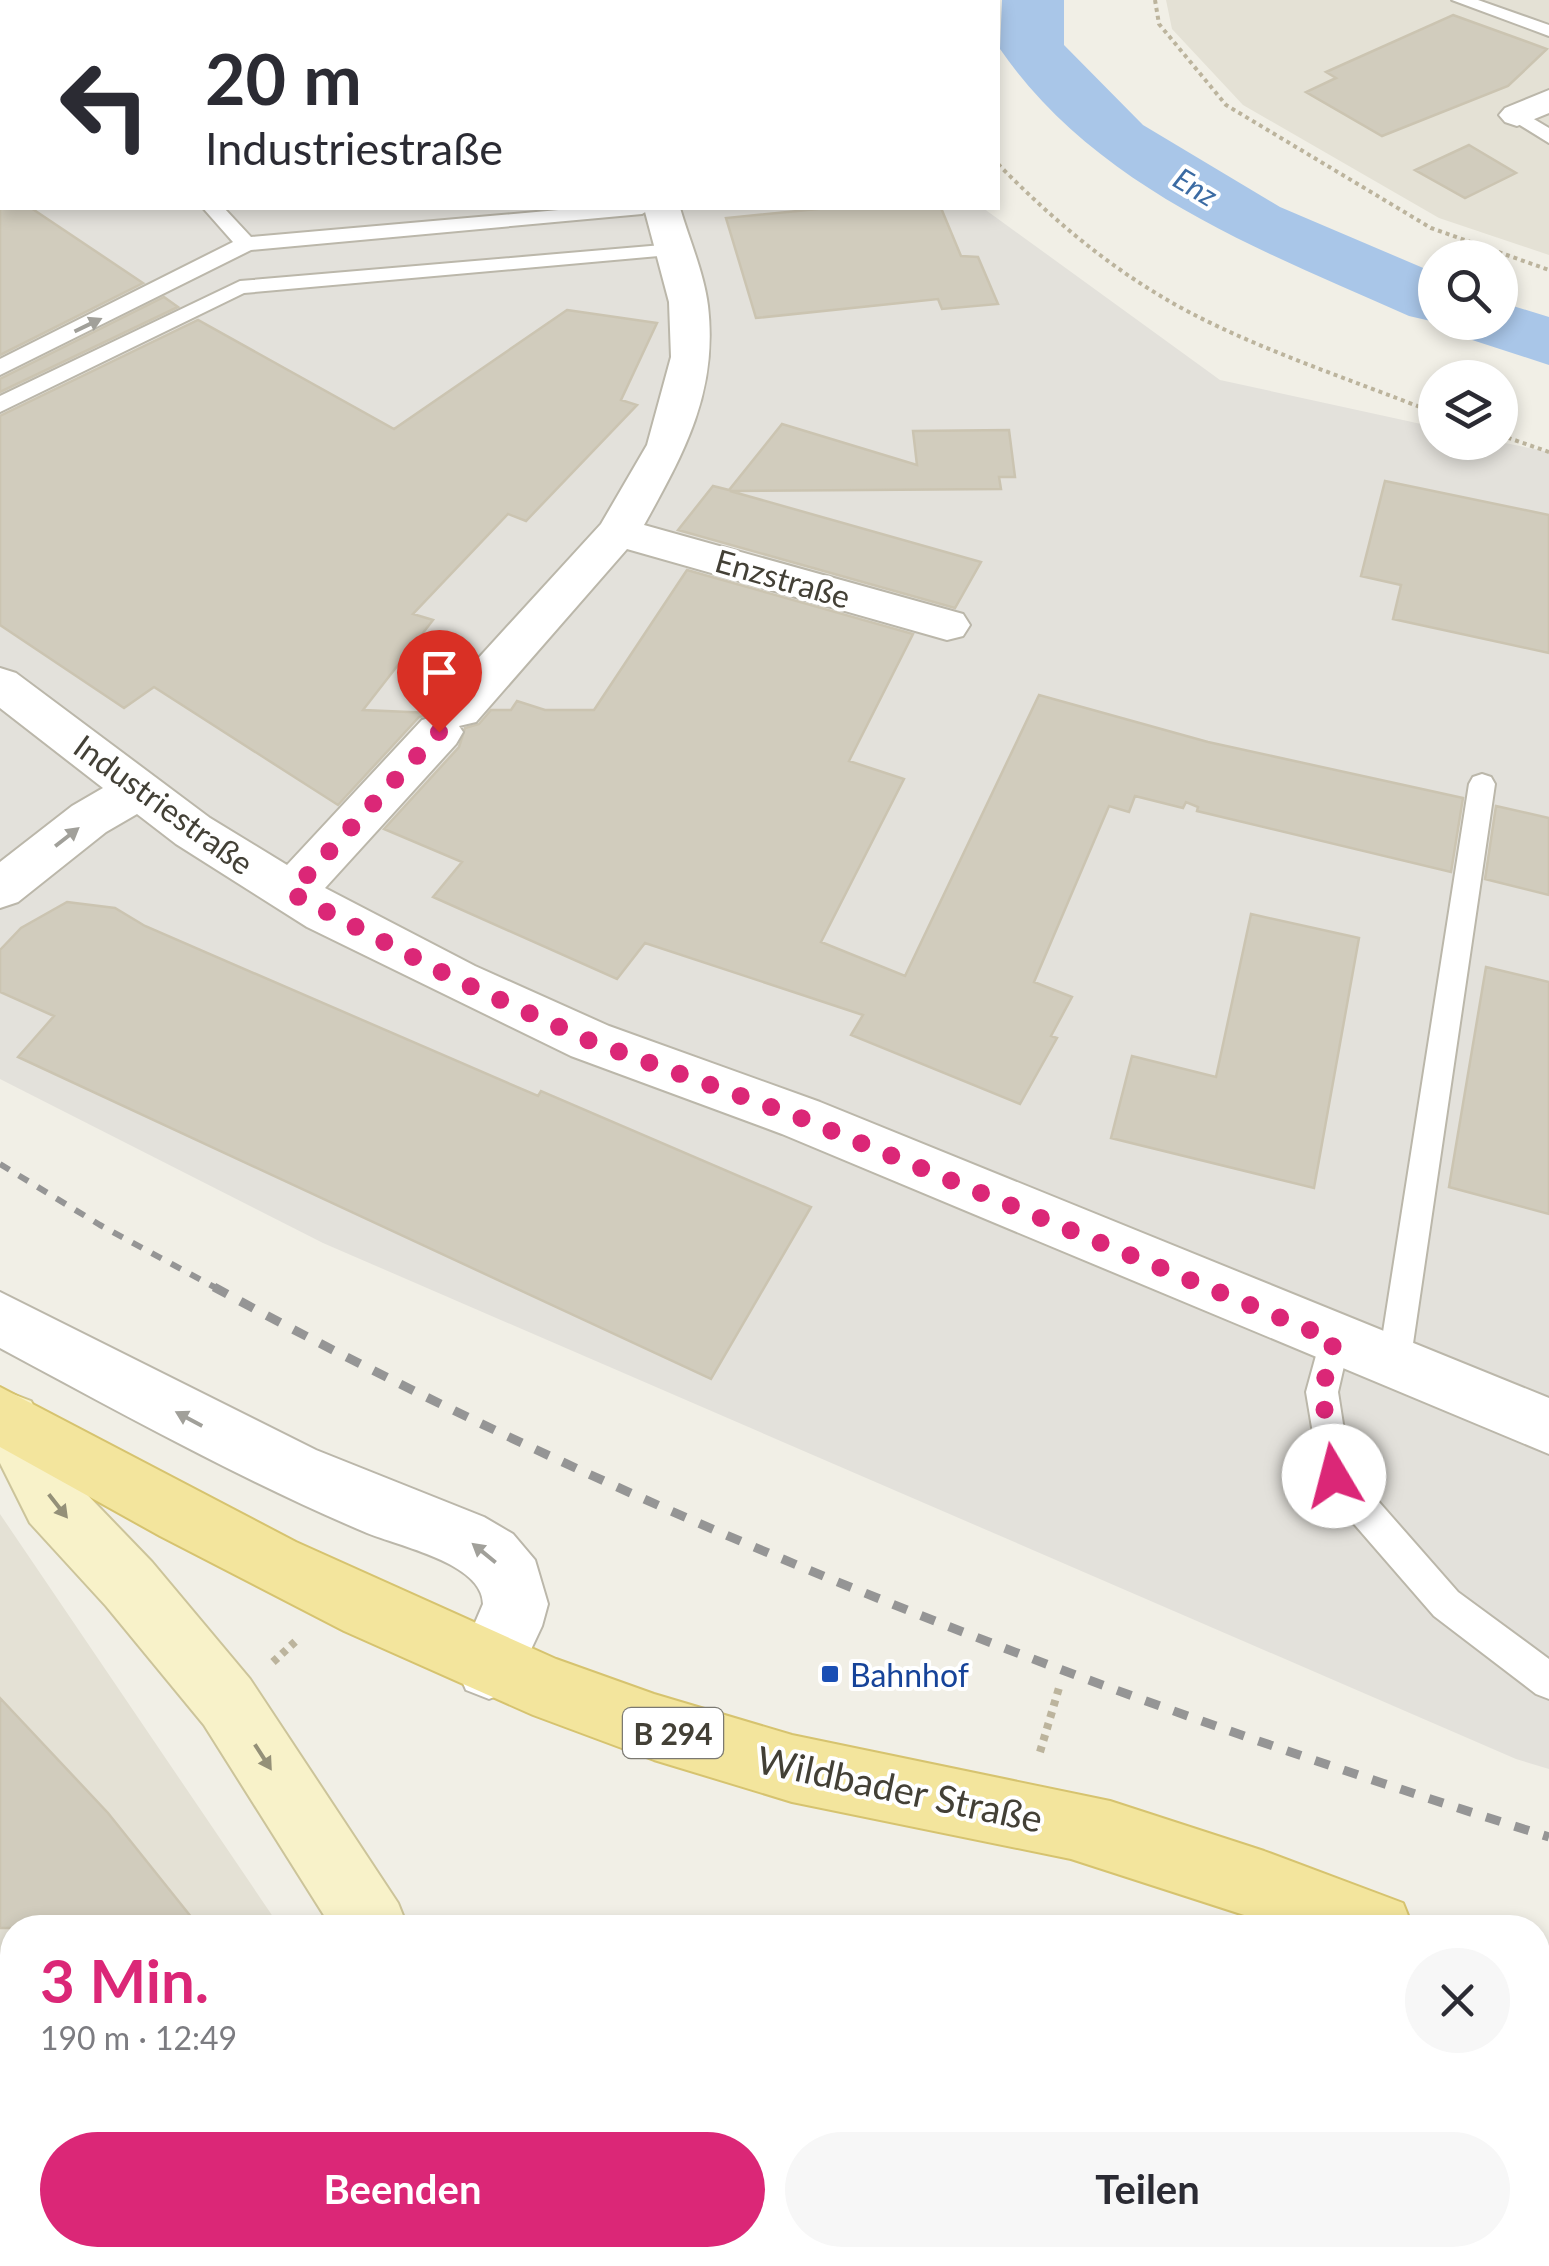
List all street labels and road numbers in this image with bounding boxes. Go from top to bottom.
street label: Enzstraße [711,540,855,616]
street label: Industriestraße [67,726,261,882]
road number: B 294 [623,1708,723,1758]
street label: Wildbader Straße [753,1735,1047,1841]

